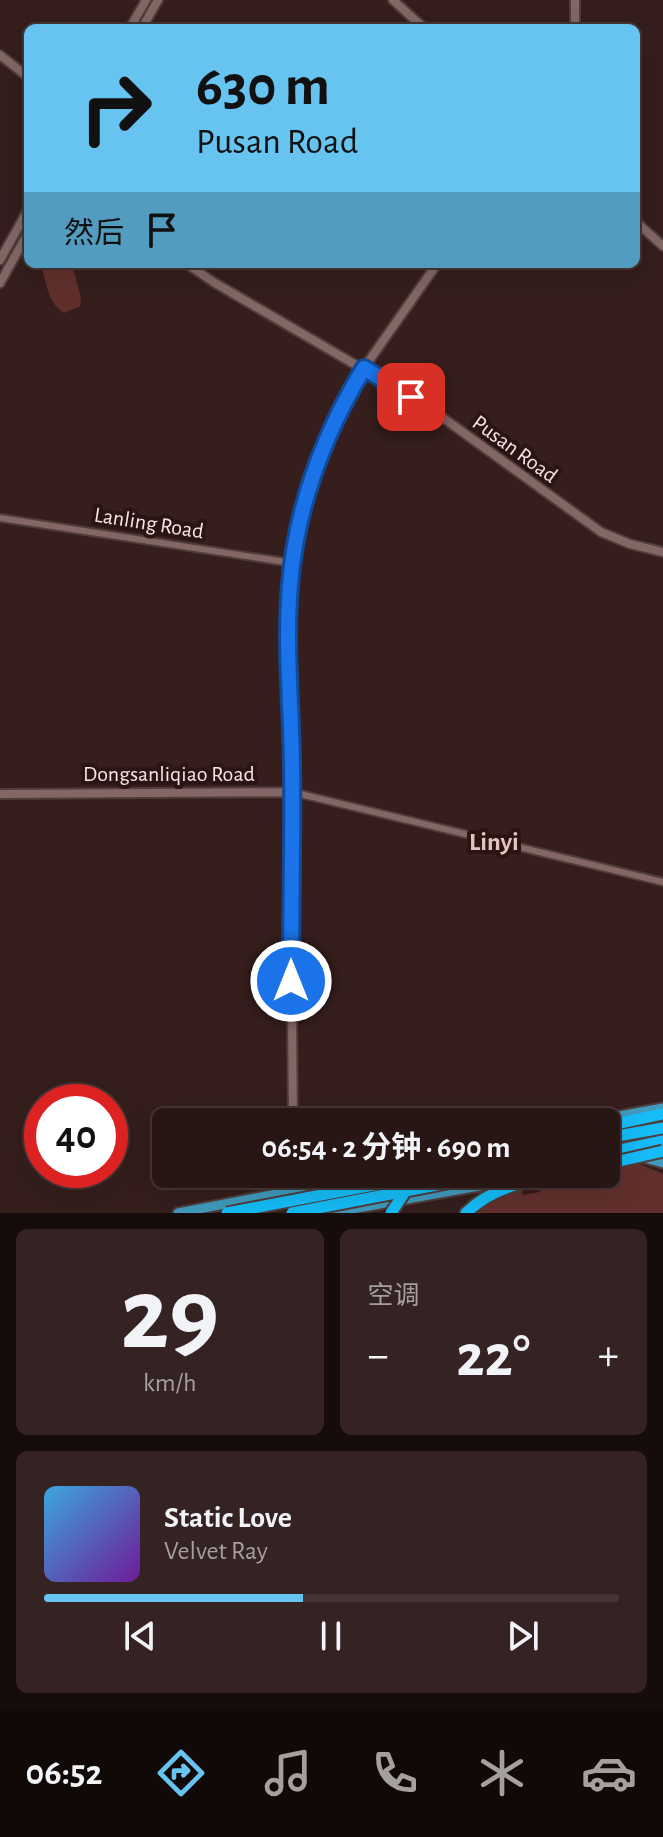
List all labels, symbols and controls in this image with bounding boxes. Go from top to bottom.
icon: right [64,56,168,160]
text: 630 m [196,59,330,115]
text: Pusan Road [196,124,358,160]
icon: arrive [140,208,184,252]
text: 然后 [64,219,124,249]
pin [377,363,445,431]
icon: arrive [389,375,433,419]
street label: Pusan Road [468,411,562,487]
street label: Lanling Road [93,503,205,543]
street label: Dongsanliqiao Road [83,763,255,785]
district label: Linyi [469,829,519,855]
position arrow [249,939,333,1023]
speed limit sign: 40 [24,1084,128,1188]
text: 06:54 · 2 分钟 · 690 m [262,1133,510,1163]
text: 29 [120,1264,219,1368]
text: 空调 [368,1283,420,1309]
text: 22° [456,1327,530,1387]
text: − [368,1334,389,1378]
text: + [598,1334,619,1378]
text: km/h [143,1370,197,1396]
text: Static Love [164,1503,292,1533]
text: Velvet Ray [164,1538,268,1564]
icon: previous [118,1614,162,1658]
icon: pause [309,1614,353,1658]
icon: next [501,1614,545,1658]
icon: directions [153,1745,209,1801]
icon: music [260,1745,316,1801]
icon: phone [367,1745,423,1801]
icon: climate [474,1745,530,1801]
icon: car [581,1745,637,1801]
text: 06:52 [26,1755,102,1791]

